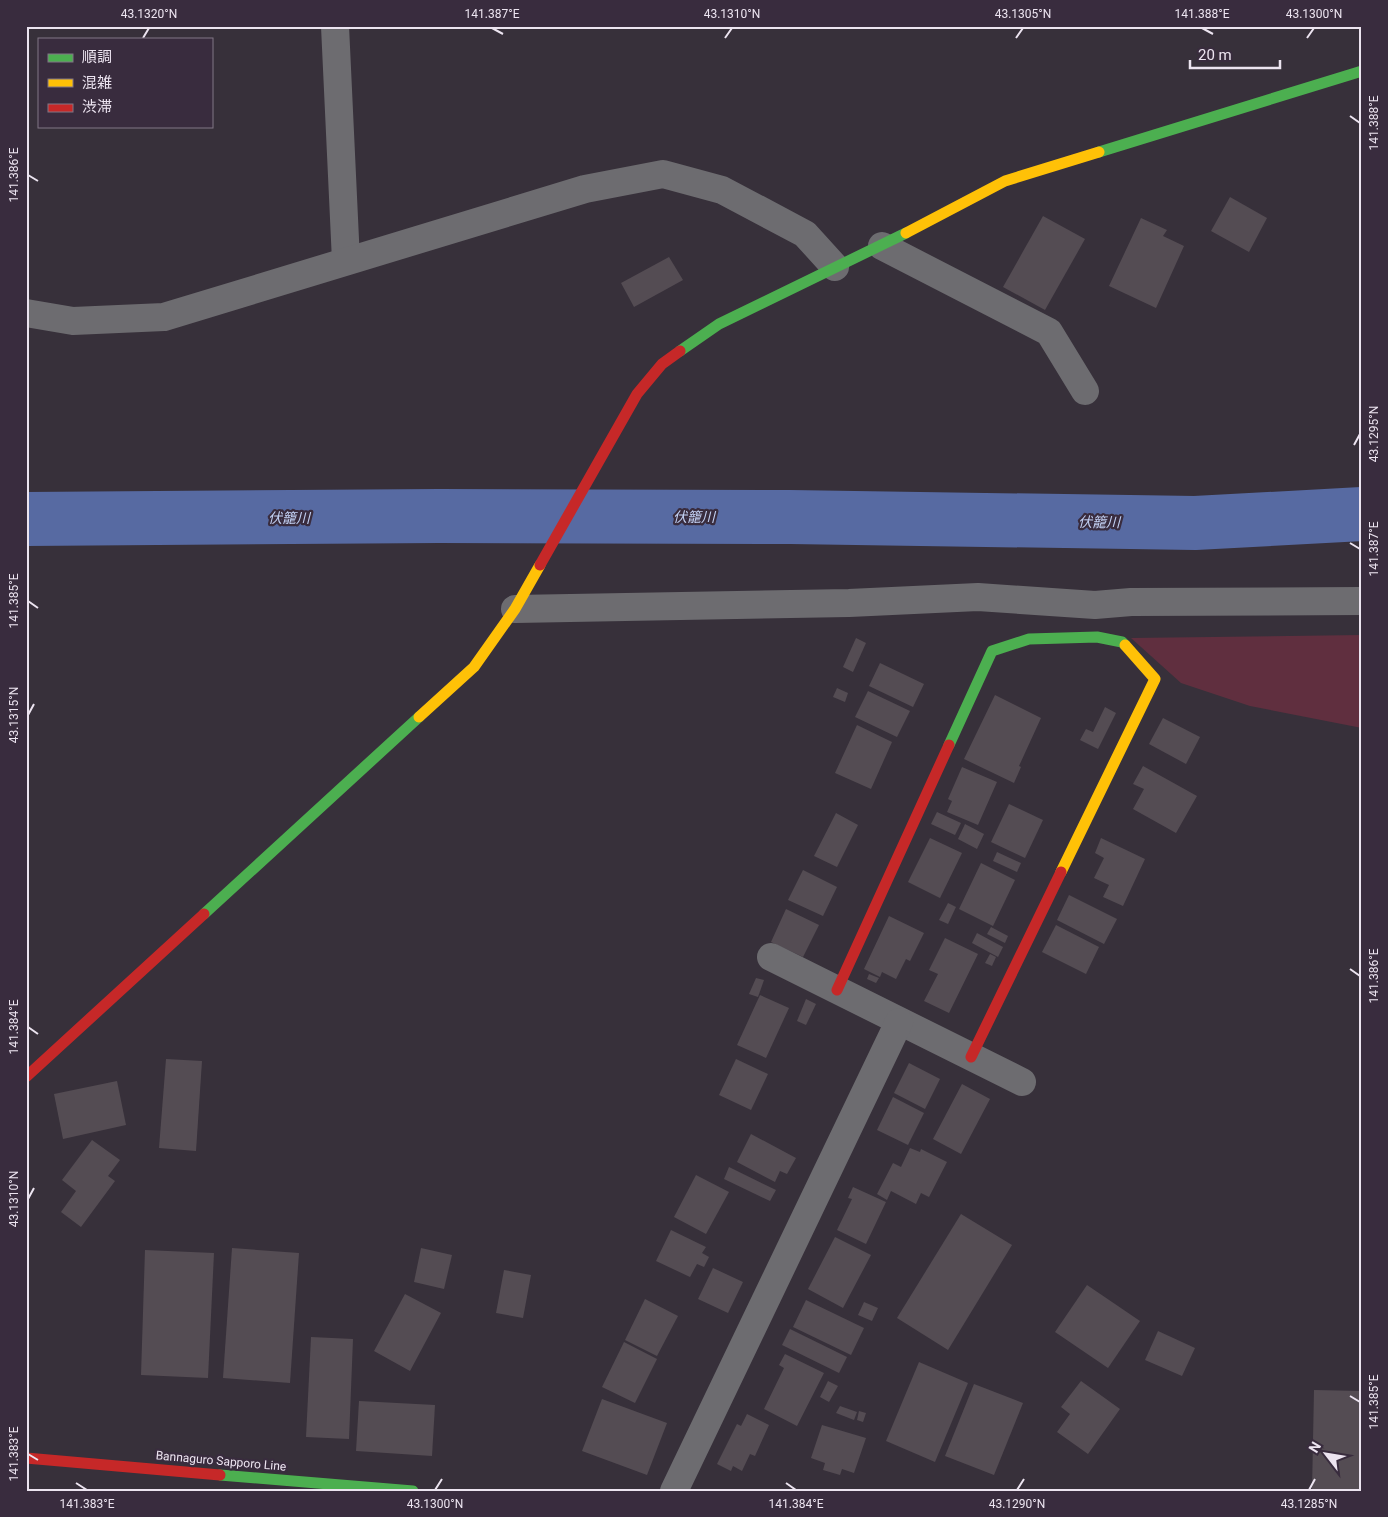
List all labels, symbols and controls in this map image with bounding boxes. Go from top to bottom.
text: 43.1320°N [121,7,177,21]
text: 141.387°E [465,7,520,21]
text: 43.1310°N [704,7,760,21]
text: 43.1305°N [995,7,1051,21]
text: 141.388°E [1175,7,1230,21]
text: 43.1300°N [1286,7,1342,21]
legend [38,38,212,128]
scale bar [1190,38,1280,70]
text: 20 m [1198,46,1232,64]
text: 順調 [82,48,112,66]
text: 混雑 [82,74,112,92]
text: 141.388°E [1367,95,1381,150]
text: 渋滞 [82,98,112,116]
text: 141.386°E [7,147,21,202]
text: 43.1295°N [1367,406,1381,462]
water label: 伏籠川 [673,509,717,525]
water label: 伏籠川 [268,510,312,526]
water label: 伏籠川 [1078,514,1122,530]
text: 141.387°E [1367,521,1381,576]
text: 141.385°E [7,573,21,628]
text: 43.1315°N [7,687,21,743]
text: 141.386°E [1367,948,1381,1003]
text: 141.384°E [7,999,21,1054]
text: 43.1310°N [7,1171,21,1227]
text: 141.385°E [1367,1374,1381,1429]
text: 141.383°E [7,1426,21,1481]
north arrow [1300,1430,1350,1480]
text: N [1305,1439,1324,1456]
street label: Bannaguro Sapporo Line [155,1448,287,1474]
text: 141.383°E [60,1497,115,1511]
text: 43.1300°N [407,1497,463,1511]
text: 141.384°E [769,1497,824,1511]
text: 43.1290°N [989,1497,1045,1511]
text: 43.1285°N [1281,1497,1337,1511]

